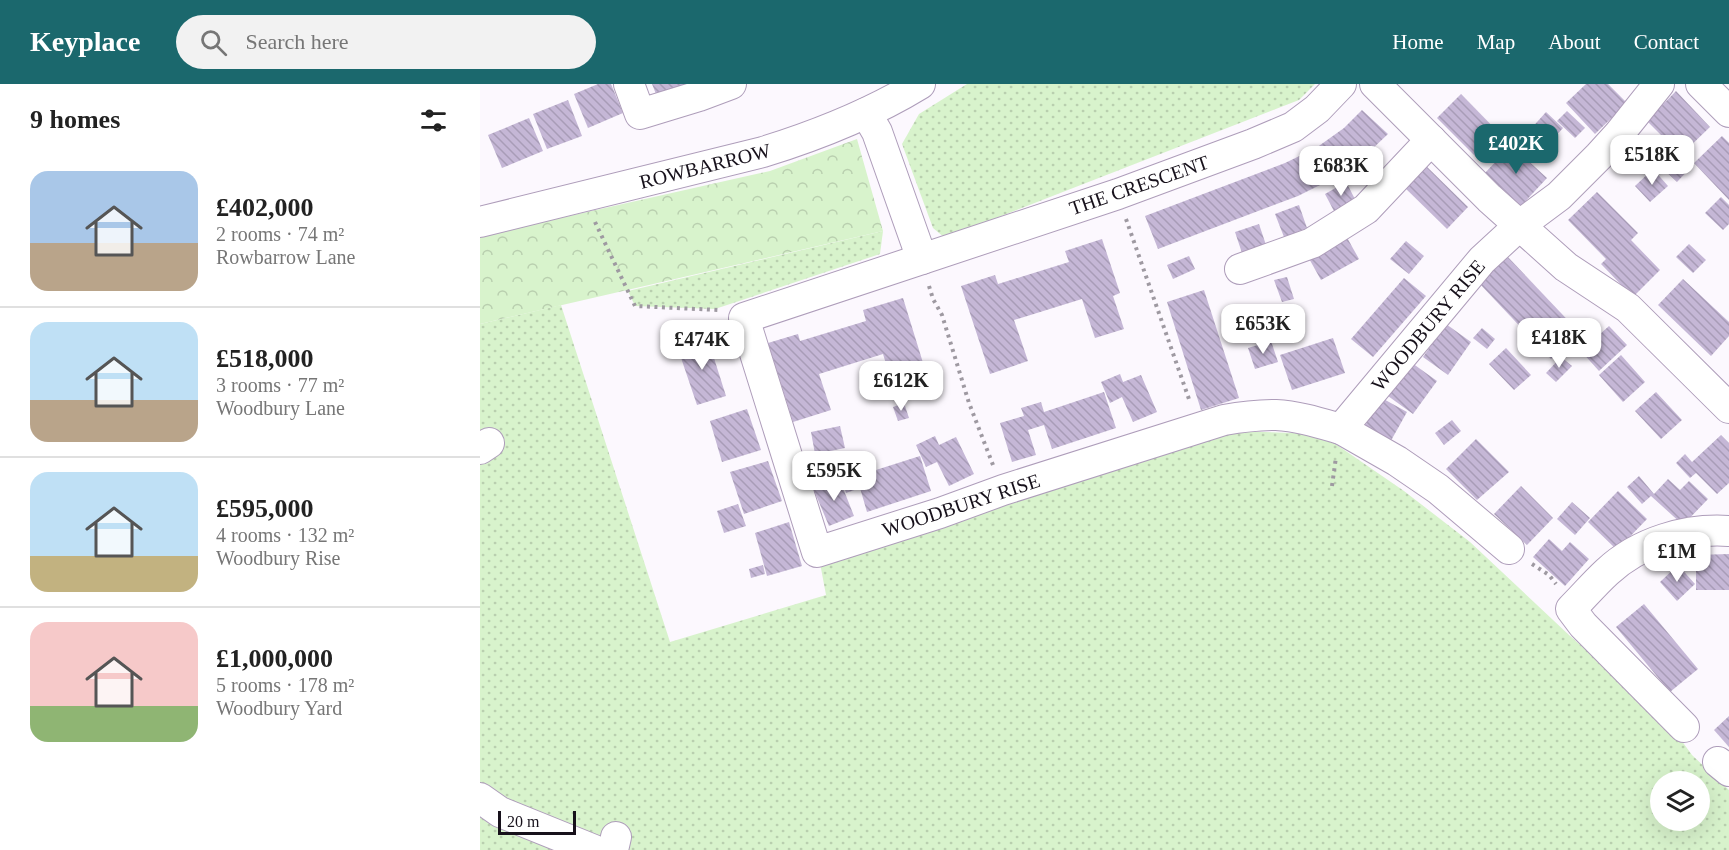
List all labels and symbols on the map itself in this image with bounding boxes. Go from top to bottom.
pin: £402K [1474,124,1558,175]
pin: £518K [1610,135,1694,186]
street label: ROWBARROW [637,139,773,193]
pin: £683K [1299,146,1383,197]
street label: THE CRESCENT [1066,151,1212,219]
street label: WOODBURY RISE [1367,255,1489,395]
pin: £653K [1221,304,1305,355]
pin: £418K [1517,318,1601,369]
pin: £474K [660,320,744,371]
pin: £612K [859,361,943,412]
pin: £595K [792,451,876,502]
street label: WOODBURY RISE [879,469,1043,541]
pin: £1M [1648,532,1706,583]
scale bar [498,808,576,836]

